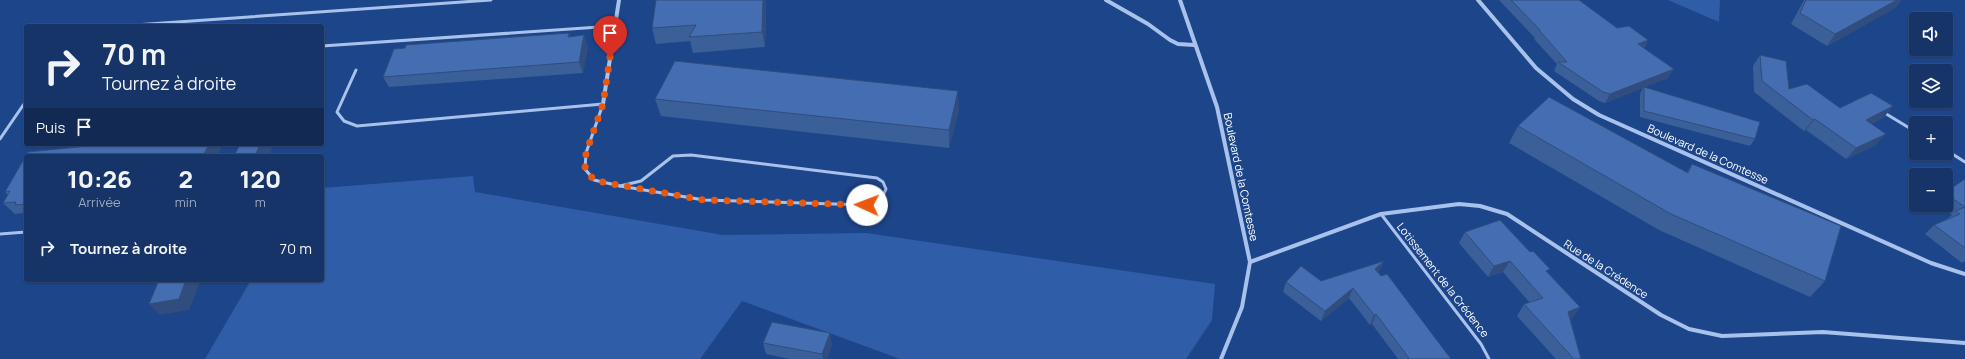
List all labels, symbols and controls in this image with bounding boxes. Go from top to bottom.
map controls [1909,12,1953,212]
button: sound [1909,12,1953,56]
pin [593,16,627,57]
icon: arrive [599,22,621,44]
text: 70 m [102,35,166,73]
icon: right [36,40,88,92]
button: layers [1909,64,1953,108]
text: Tournez à droite [102,71,236,95]
street label: Boulevard de la Comtesse [1221,111,1263,243]
icon: arrive [73,116,95,138]
button: + [1909,116,1953,160]
text: Puis [36,117,65,138]
street label: Boulevard de la Comtesse [1645,120,1772,187]
text: 10:26 [67,162,132,195]
text: 2 [178,162,193,195]
text: 120 [240,162,281,195]
button: − [1909,168,1953,212]
position arrow [846,184,888,226]
text: Arrivée [78,193,121,211]
text: min [175,193,197,211]
text: m [255,193,266,211]
street label: Lotissement de la Crédence [1394,219,1493,341]
street label: Rue de la Crédence [1561,236,1652,302]
icon: right [36,237,58,259]
text: Tournez à droite [70,238,187,259]
text: 70 m [280,238,312,259]

